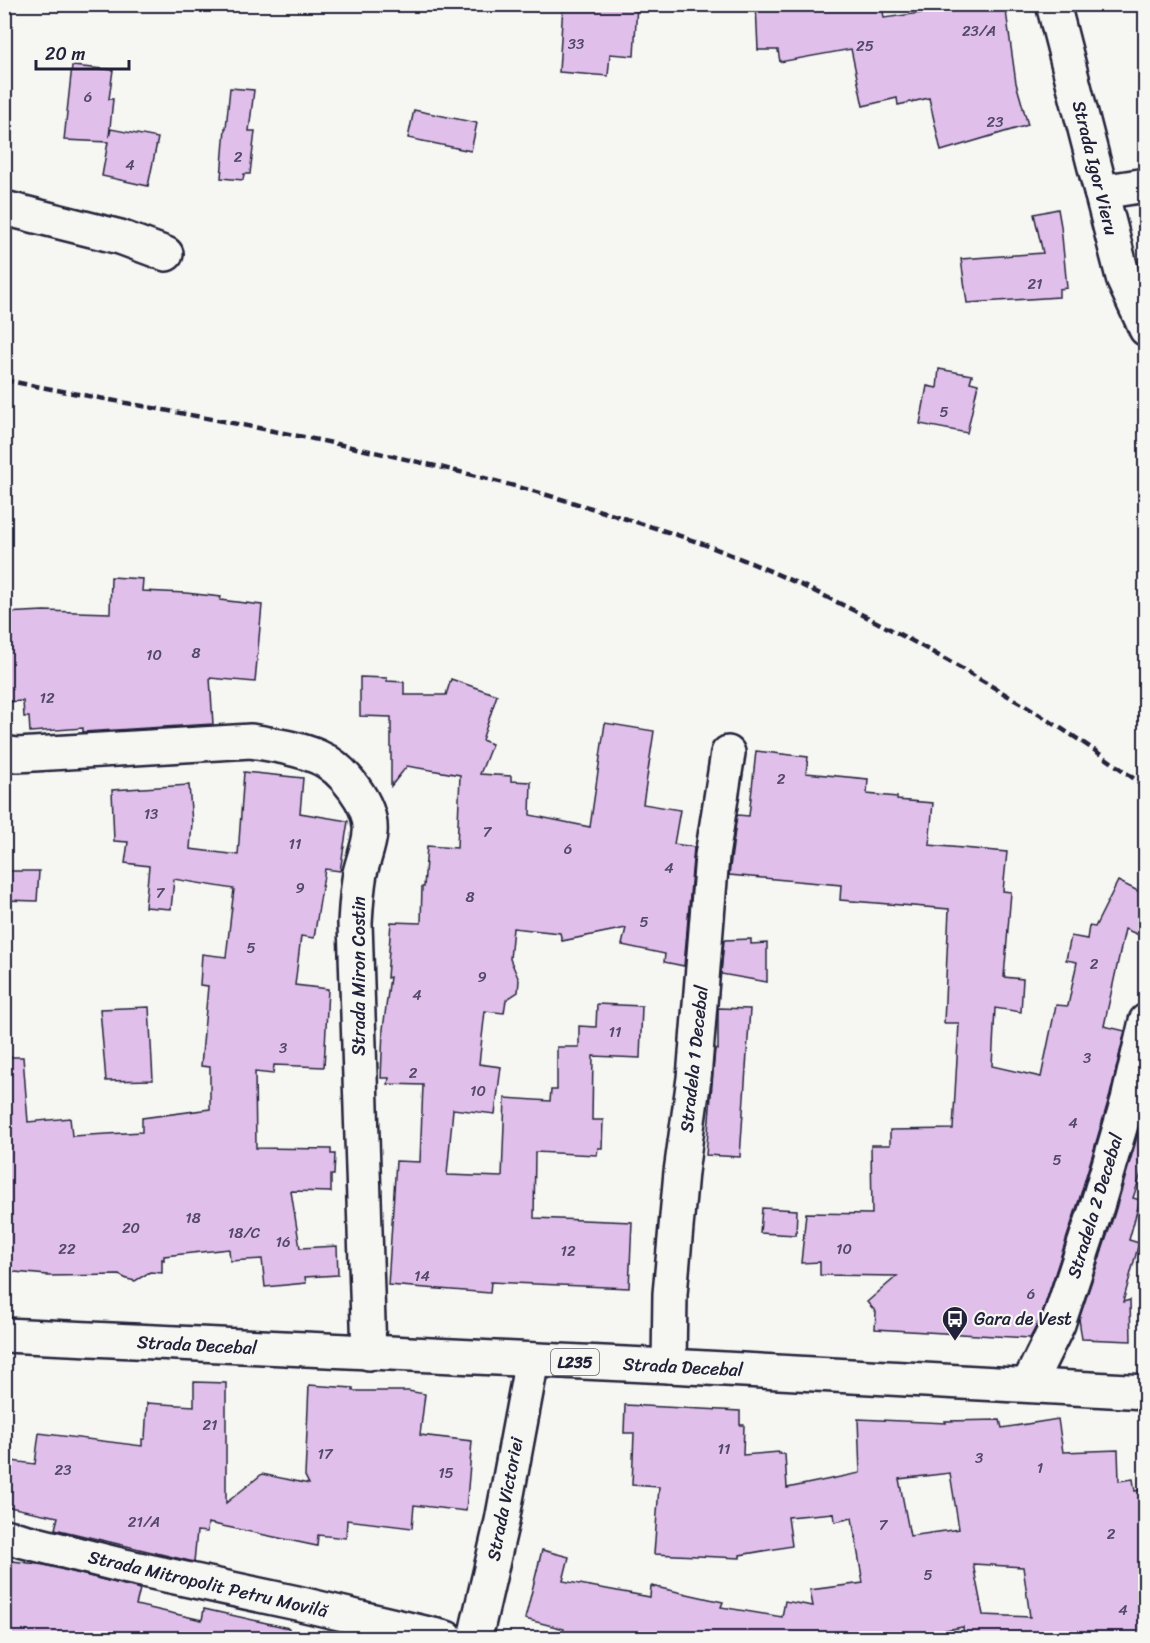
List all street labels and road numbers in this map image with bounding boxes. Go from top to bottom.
street label: Strada Igor Vieru [1063,97,1127,239]
street label: Strada Miron Costin [343,896,375,1056]
street label: Stradela 1 Decebal [670,983,718,1134]
street label: Stradela 2 Decebal [1058,1129,1133,1283]
street label: Strada Decebal [136,1326,259,1364]
street label: Strada Decebal [622,1348,745,1386]
road number: L235 [551,1349,599,1375]
street label: Strada Victoriei [477,1433,533,1564]
street label: Strada Mitropolit Petru Movilă [85,1541,332,1627]

